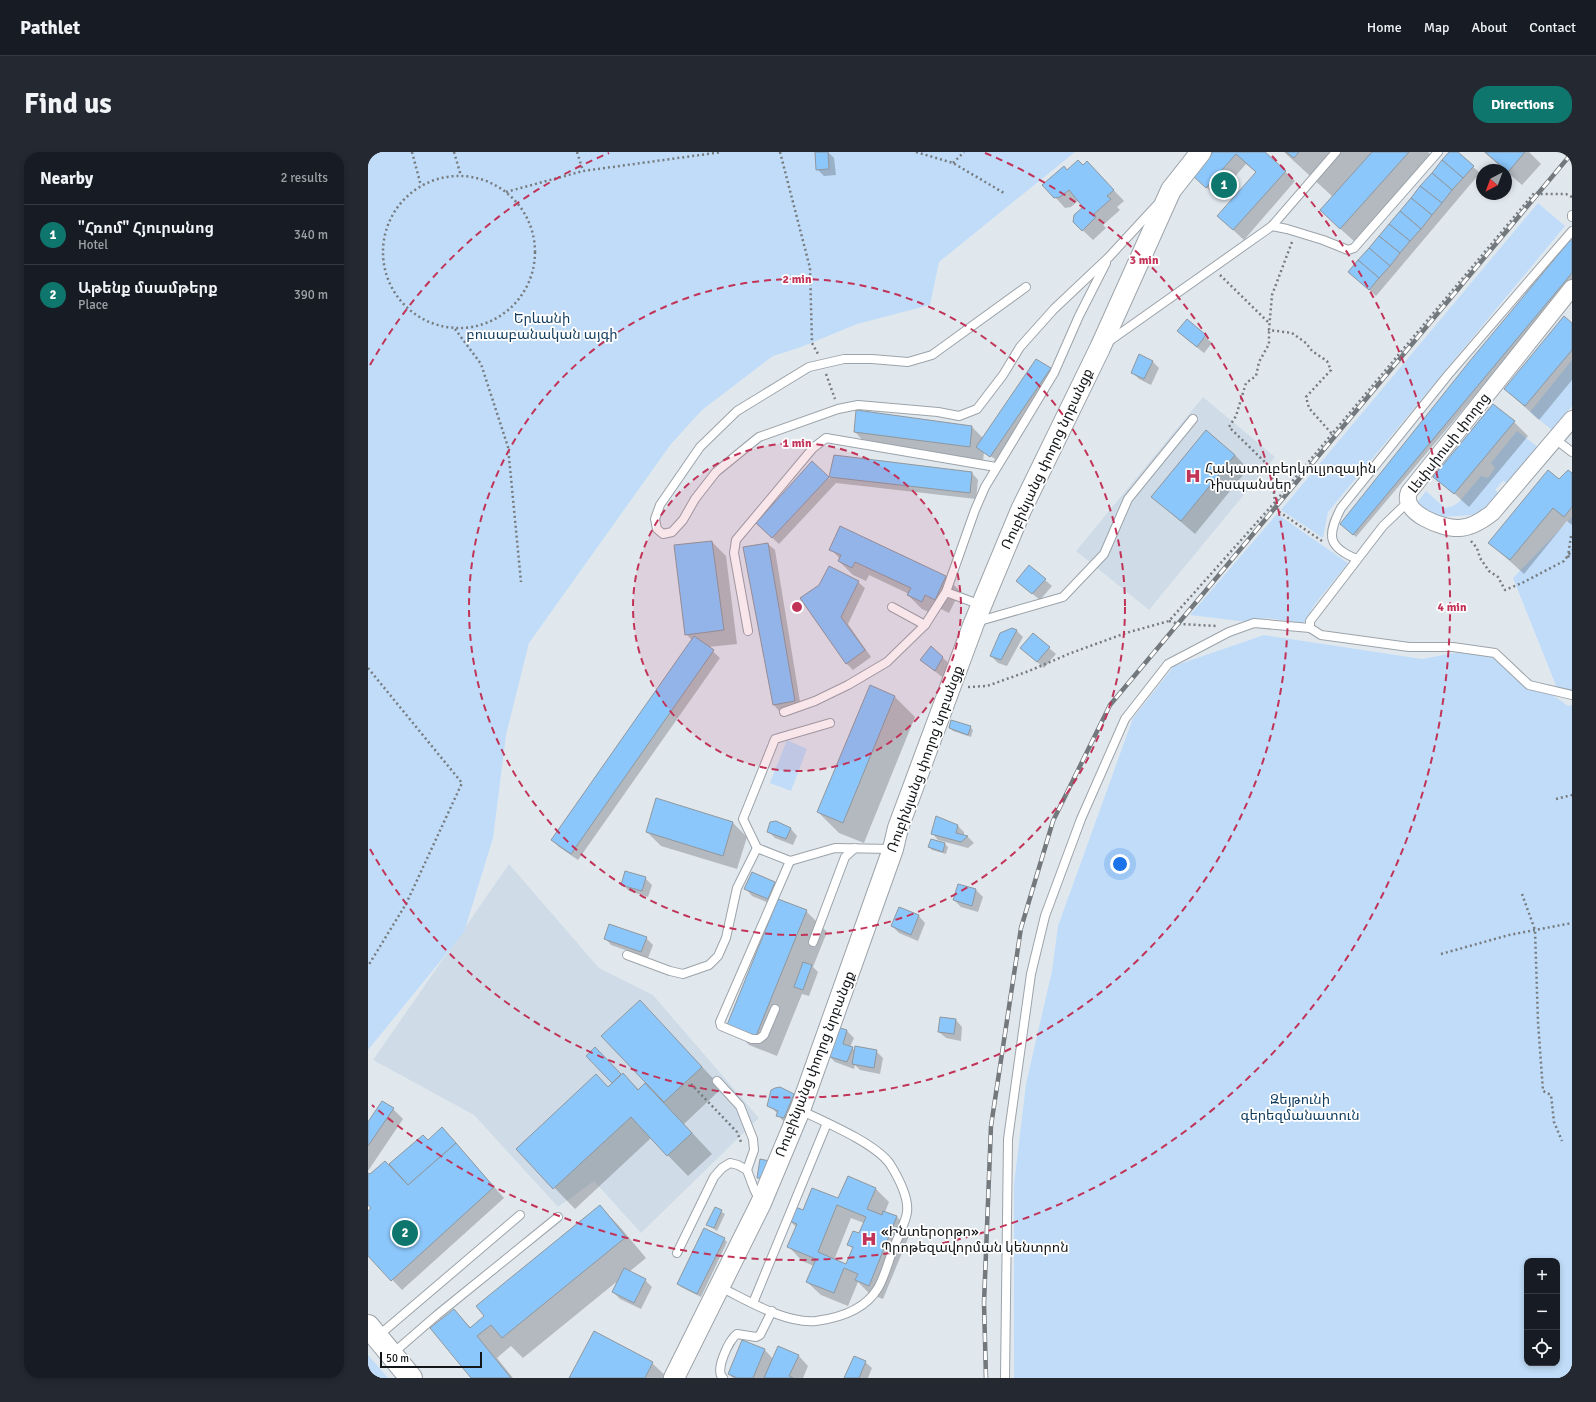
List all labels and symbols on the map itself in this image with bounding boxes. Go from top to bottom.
north arrow [1476,164,1512,200]
pin: 1 [1211,170,1237,200]
text: 3 min [1130,253,1159,268]
text: 2 min [783,272,812,287]
park label: Երևանի բուսաբանական այգի [466,310,618,343]
street label: Ռուբինյանց փողոց նրբանցք [997,366,1097,552]
street label: Լեփսիուսի փողոց [1405,389,1493,497]
text: 1 min [783,436,812,451]
place label: Հակատուբերկուլյոզային Դիսպանսեր [1205,460,1376,493]
hospital icon: Հակատուբերկուլյոզային Դիսպանսեր [1184,467,1202,485]
centre of rings [790,600,804,614]
text: 4 min [1438,600,1467,615]
street label: Ռուբինյանց փողոց նրբանցք [883,663,967,855]
your location [1110,854,1130,874]
street label: Ռուբինյանց փողոց նրբանցք [772,969,858,1159]
park label: Զեյթունի գերեզմանատուն [1240,1091,1360,1124]
pin: 2 [392,1218,418,1248]
place label: «Ինտերօրթո» Պրոթեզավորման կենտրոն [881,1223,1069,1256]
hospital icon: «Ինտերօրթո» Պրոթեզավորման կենտրոն [860,1230,878,1248]
scale bar [380,1350,482,1369]

